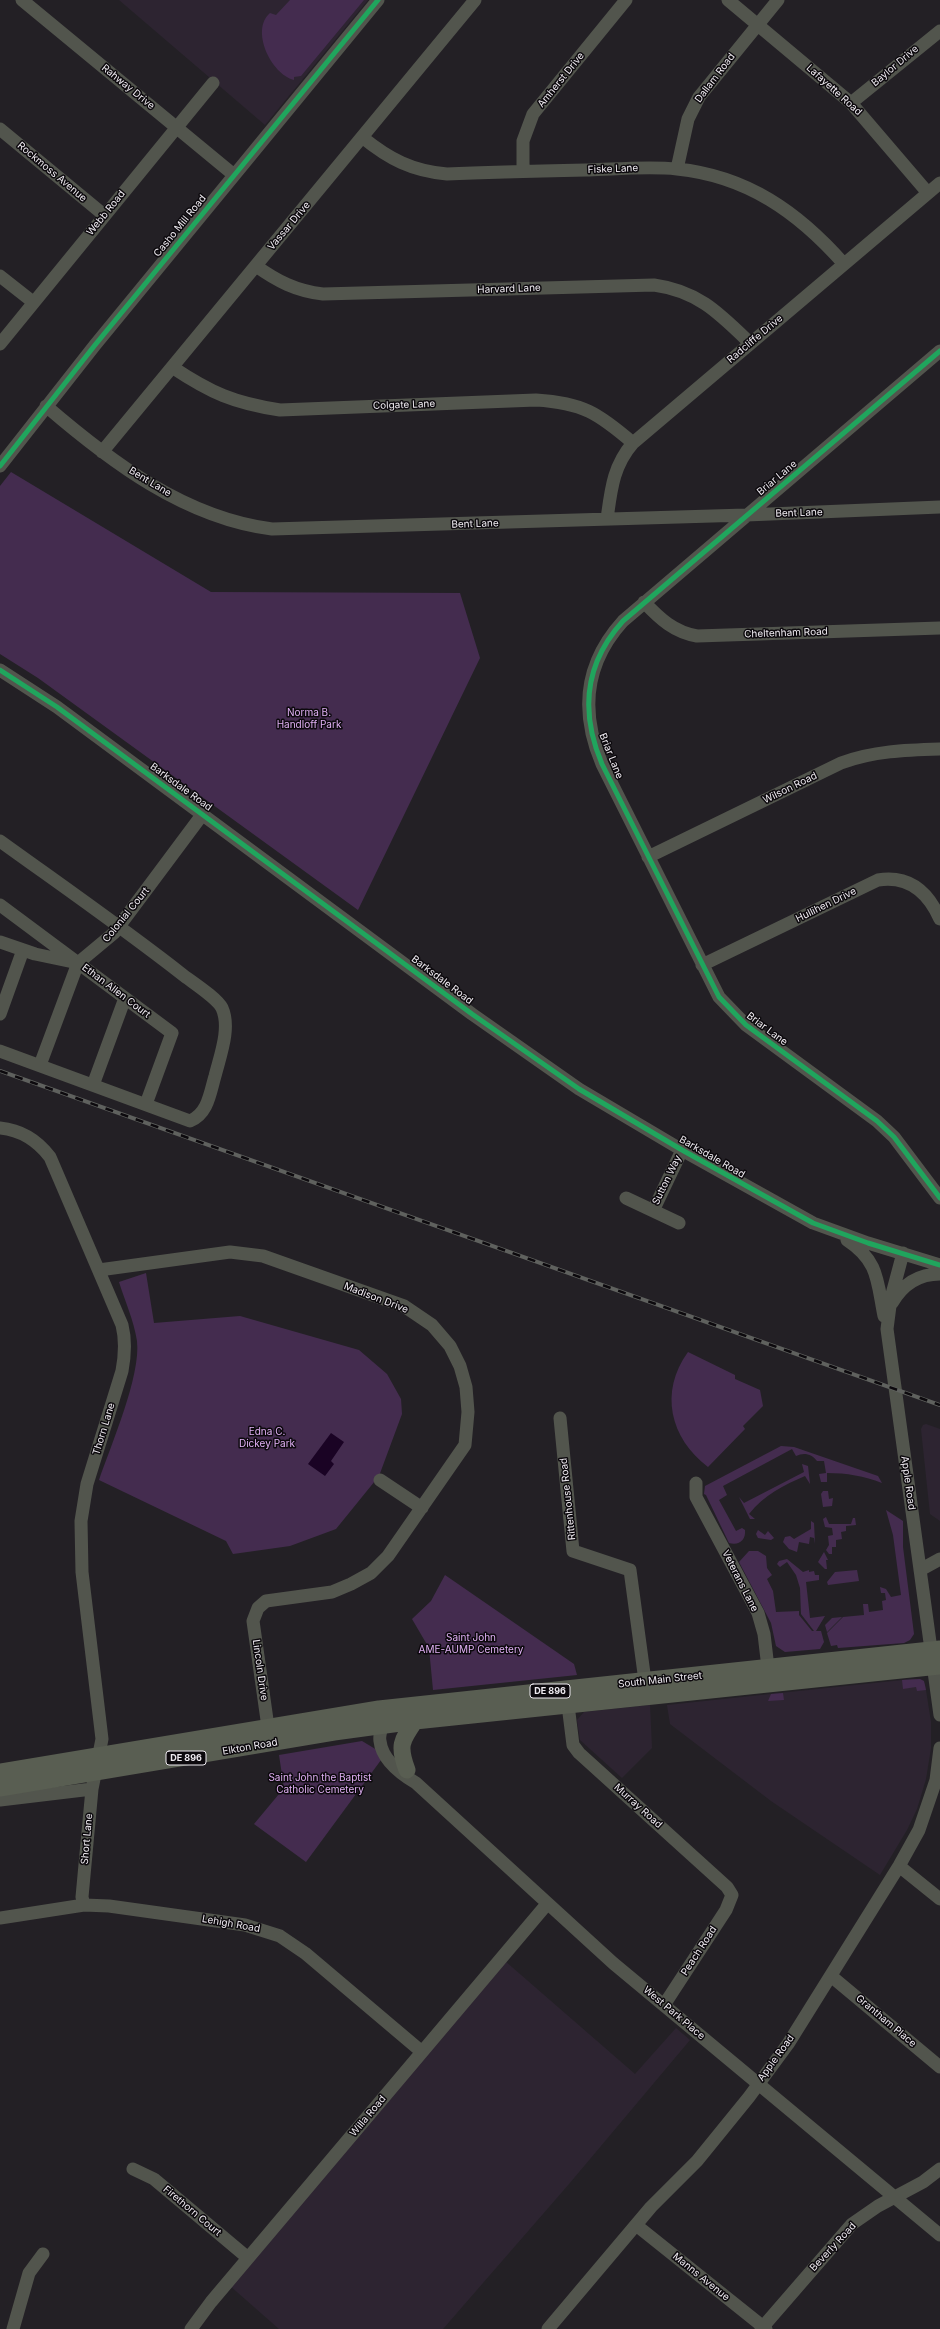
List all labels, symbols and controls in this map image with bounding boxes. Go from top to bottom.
street label: Baylor Drive [869,43,921,89]
street label: Amherst Drive [535,50,587,110]
street label: Dallam Road [692,51,738,105]
street label: Rahway Drive [99,62,157,112]
street label: Lafayette Road [804,62,864,118]
street label: Rockmoss Avenue [15,140,89,204]
street label: Fiske Lane [588,162,638,176]
street label: Webb Road [84,188,128,238]
street label: Casho Mill Road [151,193,209,259]
street label: Vassar Drive [265,199,313,253]
street label: Harvard Lane [477,282,541,296]
street label: Radcliffe Drive [725,312,785,366]
street label: Colgate Lane [373,398,435,412]
street label: Briar Lane [755,458,799,498]
street label: Bent Lane [127,465,173,499]
street label: Bent Lane [775,506,823,520]
street label: Bent Lane [451,517,499,531]
street label: Cheltenham Road [744,626,828,640]
park label: Norma B. Handloff Park [277,707,341,730]
street label: Briar Lane [596,731,626,781]
street label: Barksdale Road [148,760,214,814]
street label: Wilson Road [761,770,819,806]
street label: Colonial Court [100,885,152,945]
street label: Hullihen Drive [794,885,858,925]
street label: Barksdale Road [409,953,475,1007]
street label: Ethan Allen Court [80,961,152,1021]
street label: Briar Lane [744,1010,790,1048]
street label: Barksdale Road [677,1133,747,1181]
street label: Sutton Way [650,1153,684,1207]
street label: Madison Drive [342,1280,410,1316]
street label: Thorn Lane [90,1401,118,1457]
park label: Edna C. Dickey Park [239,1426,295,1450]
street label: Apple Road [898,1455,918,1511]
street label: Rittenhouse Road [558,1457,578,1541]
street label: Veterans Lane [719,1548,761,1614]
park label: Saint John AME-AUMP Cemetery [419,1632,523,1656]
street label: Lincoln Drive [250,1639,270,1701]
street label: South Main Street [617,1670,703,1690]
road number: DE 896 [530,1684,570,1698]
street label: Elkton Road [221,1736,279,1758]
road number: DE 896 [166,1751,206,1765]
park label: Saint John the Baptist Catholic Cemetery [268,1772,372,1796]
street label: Murray Road [611,1781,665,1831]
street label: Short Lane [79,1813,95,1865]
street label: Lehigh Road [201,1913,261,1935]
street label: Peach Road [679,1924,719,1978]
street label: West Park Place [641,1984,707,2042]
street label: Grantham Place [853,1992,919,2050]
street label: Apple Road [755,2032,797,2084]
street label: Willa Road [347,2093,389,2139]
street label: Firethorn Court [161,2183,223,2239]
street label: Beverly Road [807,2220,859,2274]
street label: Manns Avenue [670,2250,732,2304]

